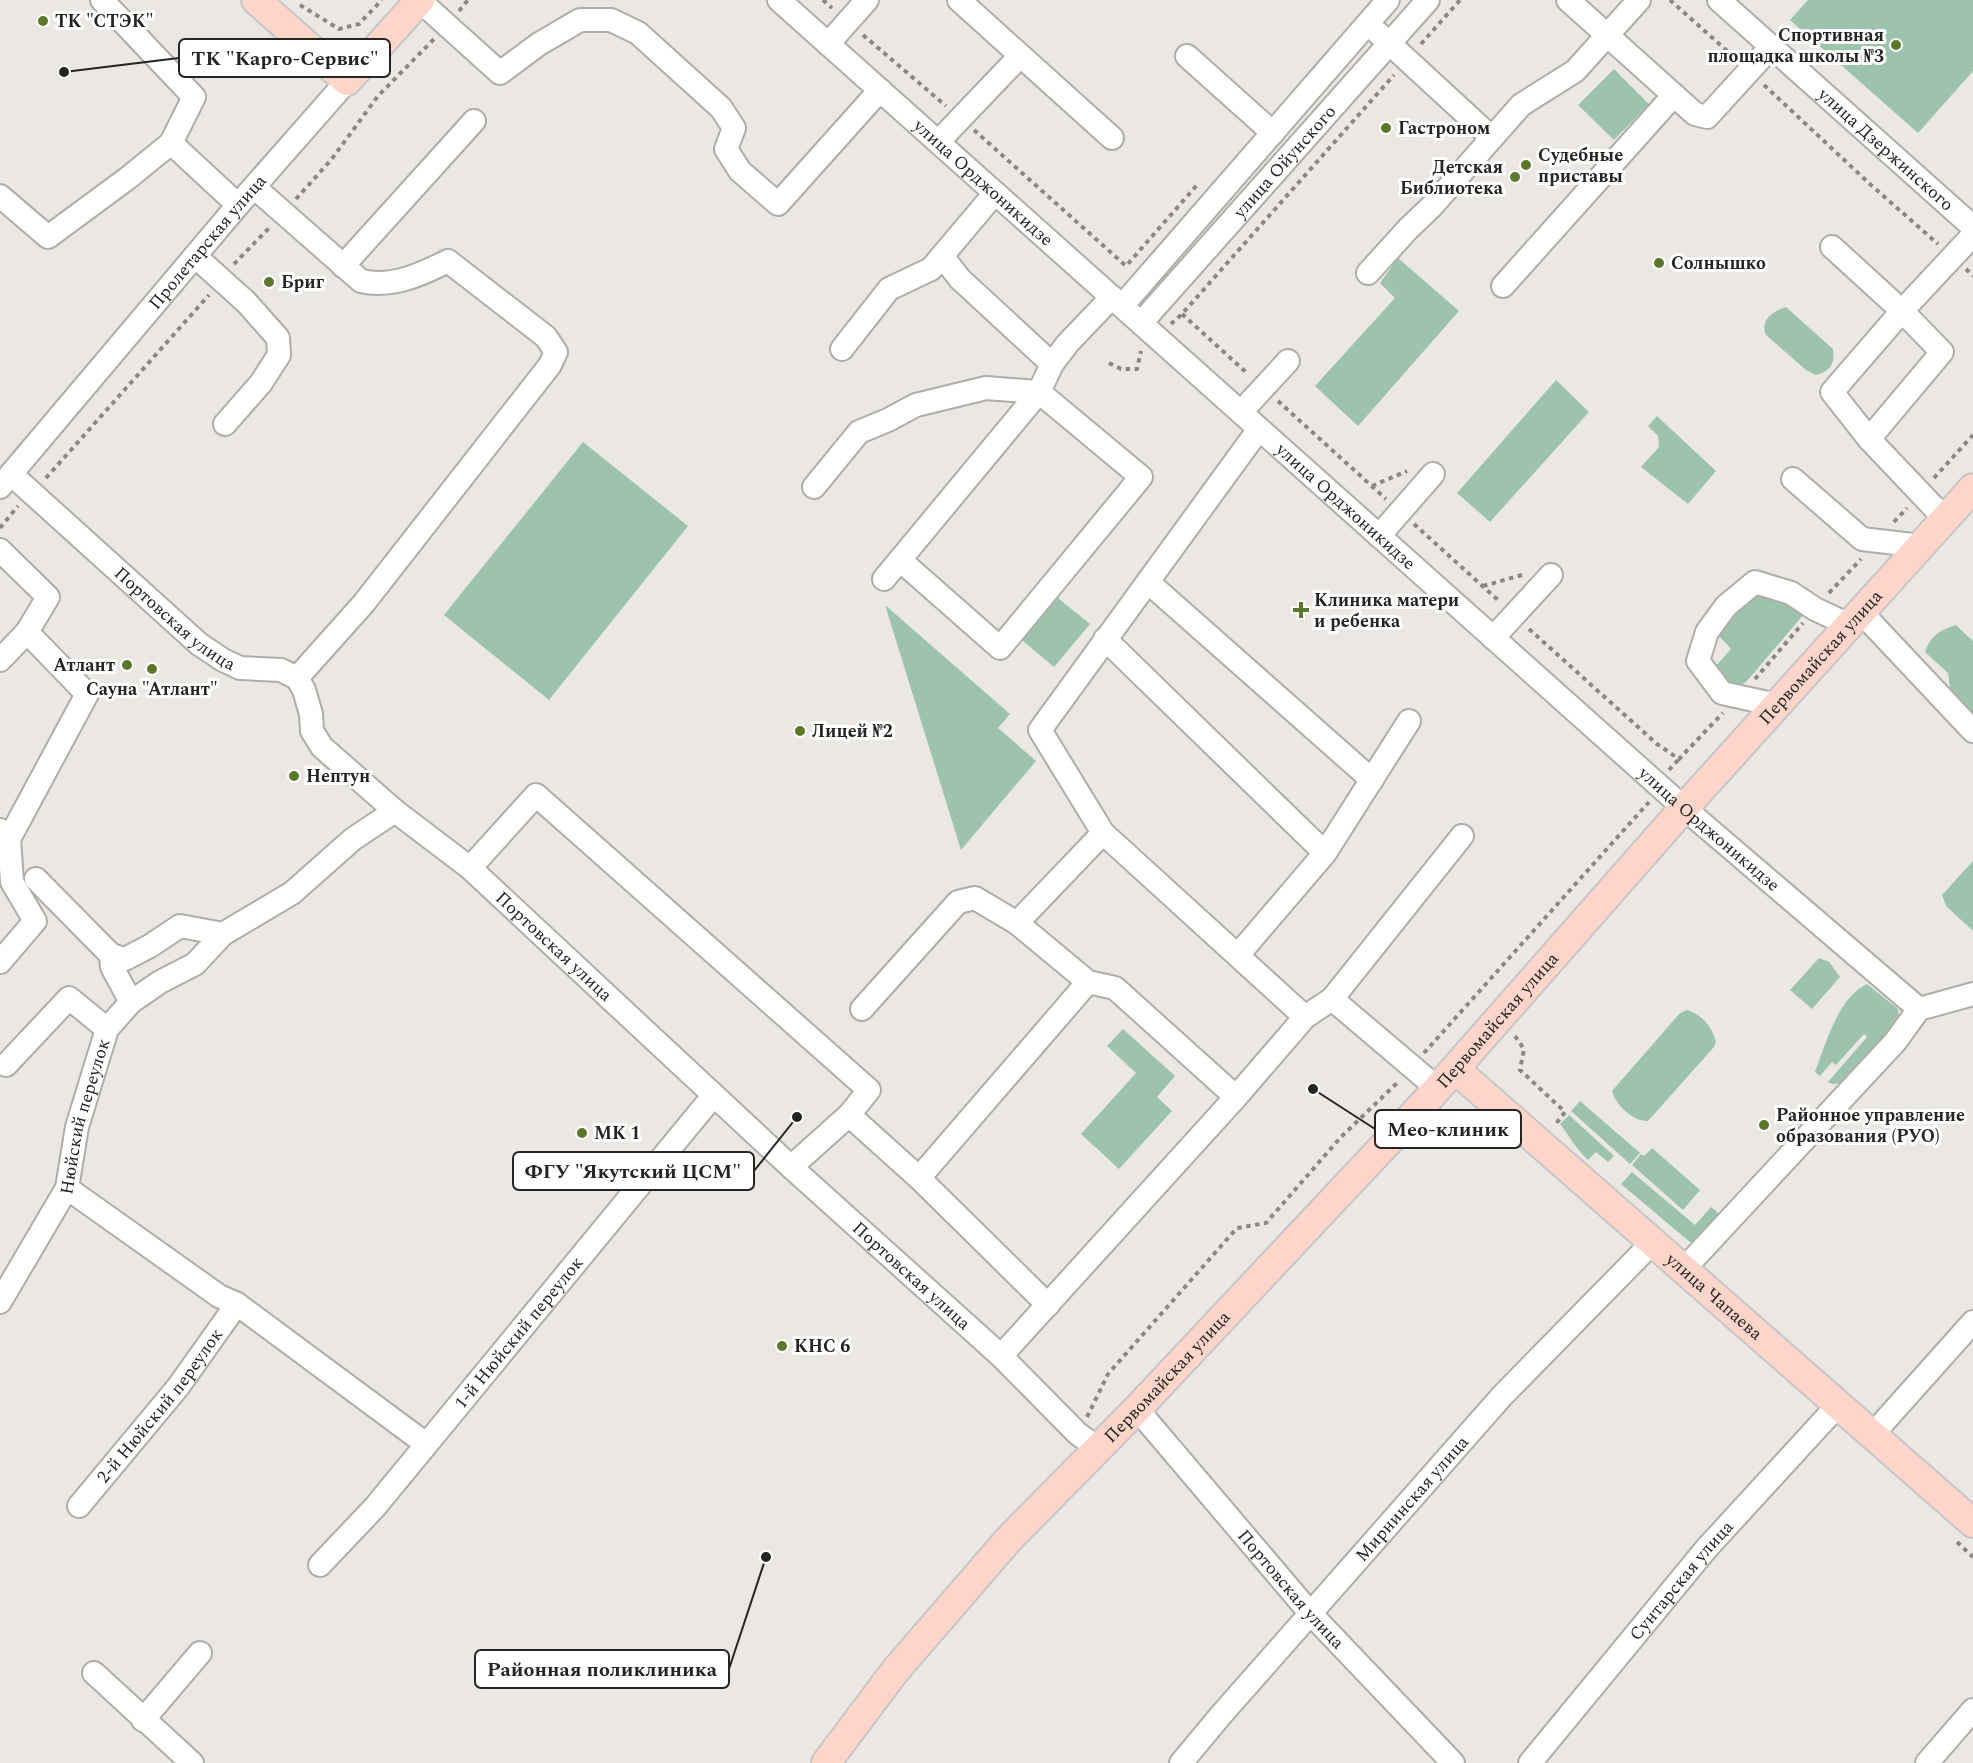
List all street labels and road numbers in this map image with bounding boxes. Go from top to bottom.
street label: улица Дзержинского [1811,81,1960,218]
street label: улица Ойунского [1226,99,1343,225]
street label: улица Орджоникидзе [906,112,1059,253]
street label: Пролетарская улица [142,168,273,316]
street label: улица Орджоникидзе [1269,436,1422,576]
street label: Портовская улица [108,560,240,678]
street label: Первомайская улица [1752,584,1889,731]
street label: улица Орджоникидзе [1631,760,1786,898]
street label: Портовская улица [489,885,618,1008]
street label: Первомайская улица [1430,946,1565,1095]
street label: Нюйский переулок [53,1035,117,1196]
street label: Портовская улица [846,1215,977,1337]
street label: улица Чапаева [1659,1246,1769,1347]
street label: 1-й Нюйский переулок [448,1250,590,1415]
street label: Первомайская улица [1098,1304,1237,1449]
street label: 2-й Нюйский переулок [90,1323,230,1489]
street label: Мирнинская улица [1349,1430,1475,1568]
street label: Сунтарская улица [1623,1514,1740,1647]
street label: Портовская улица [1231,1524,1351,1656]

